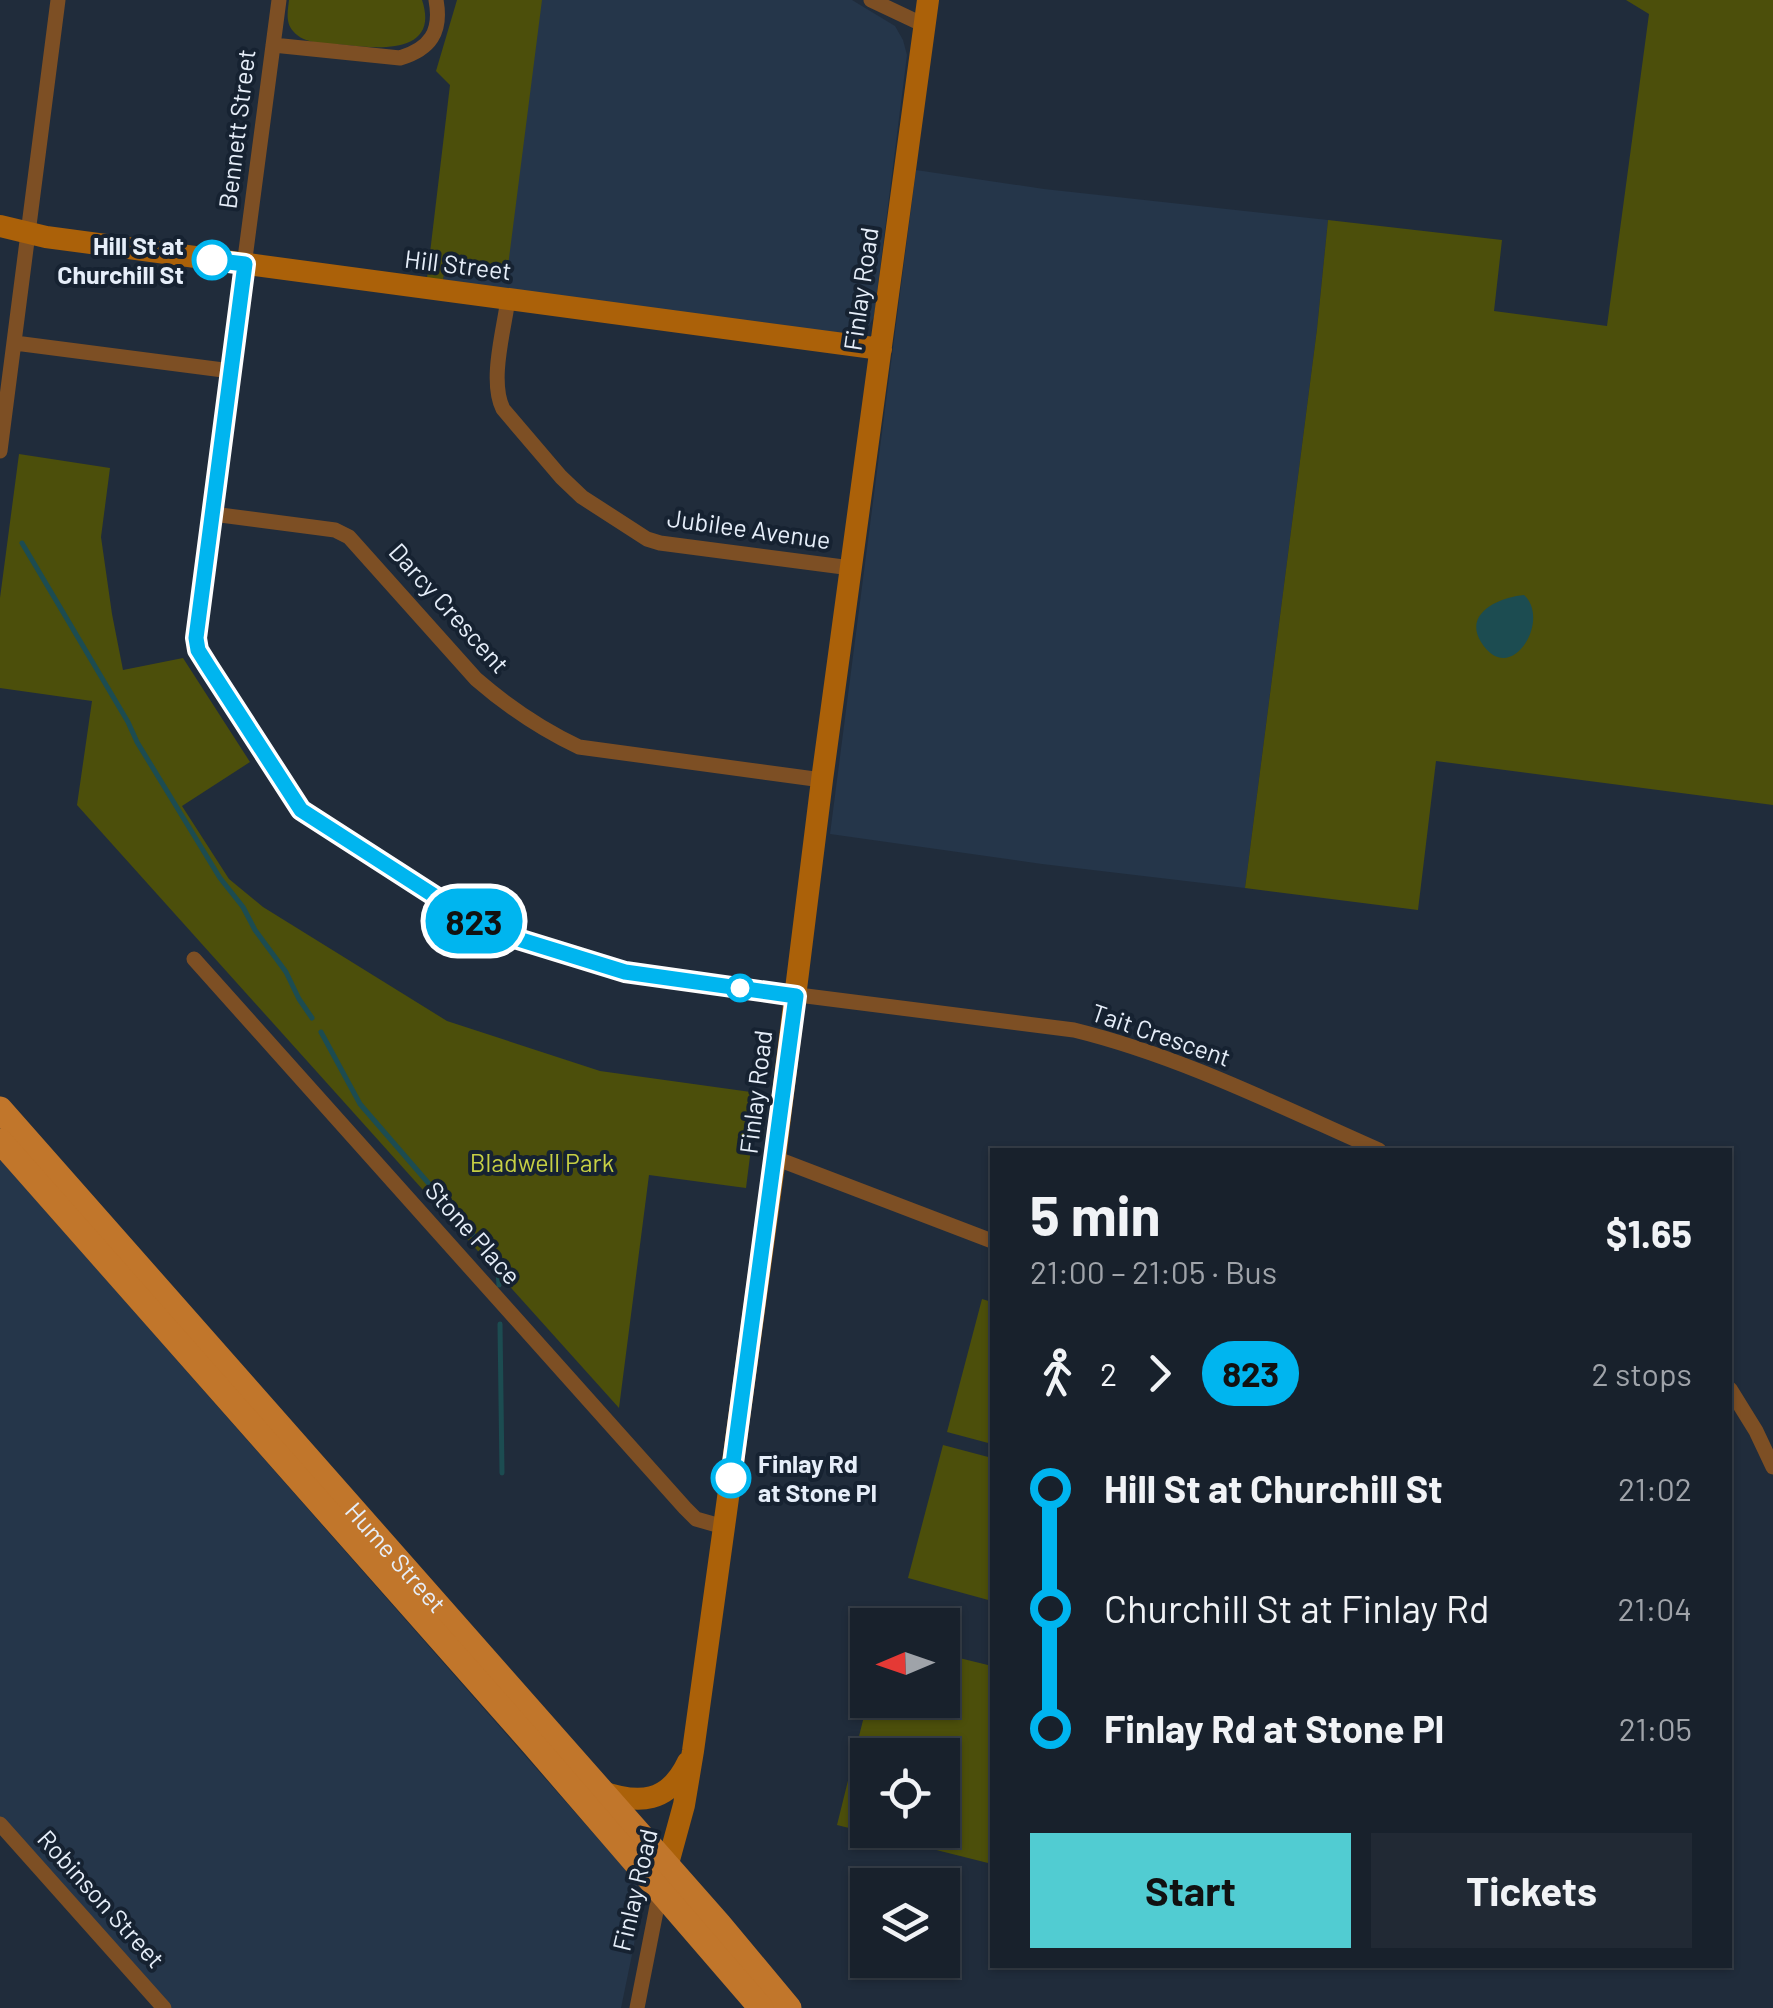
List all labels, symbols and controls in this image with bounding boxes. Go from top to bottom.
street label: Bennett Street [211,47,261,210]
street label: Finlay Road [837,225,884,352]
place label: Hill St at Churchill St [57,230,184,289]
marker: Hill St at Churchill St [193,241,231,279]
street label: Hill Street [403,243,513,285]
street label: Jubilee Avenue [666,502,833,554]
street label: Darcy Crescent [384,536,516,679]
line badge: 823 [416,888,532,954]
text: 823 [446,900,502,942]
unlabelled marker [727,975,753,1001]
street label: Tait Crescent [1088,996,1235,1072]
street label: Finlay Road [733,1028,777,1155]
park label: Bladwell Park [470,1147,614,1177]
street label: Stone Place [420,1175,528,1290]
text: 5 min [1030,1181,1161,1247]
text: $1.65 [1606,1210,1692,1256]
text: 21:00 – 21:05 · Bus [1030,1252,1277,1290]
icon: walk [1030,1346,1085,1401]
icon: forward [1132,1346,1187,1401]
text: 823 [1222,1352,1279,1394]
text: 2 [1100,1354,1117,1392]
text: 2 stops [1591,1354,1692,1392]
place label: Finlay Rd at Stone Pl [758,1448,877,1507]
marker: Finlay Rd at Stone Pl [712,1459,750,1497]
text: Hill St at Churchill St [1104,1465,1443,1511]
text: 21:02 [1618,1469,1692,1507]
street label: Hume Street [340,1496,453,1618]
text: Churchill St at Finlay Rd [1104,1585,1490,1631]
text: 21:04 [1618,1589,1692,1627]
north arrow [850,1608,960,1718]
map controls [850,1608,960,1978]
text: Finlay Rd at Stone Pl [1104,1705,1444,1751]
text: 21:05 [1619,1709,1692,1747]
button: locate [850,1738,960,1848]
street label: Robinson Street [32,1823,171,1973]
street label: Finlay Road [605,1826,663,1954]
button: Start [1030,1833,1351,1948]
button: Tickets [1371,1833,1692,1948]
button: layers [850,1868,960,1978]

